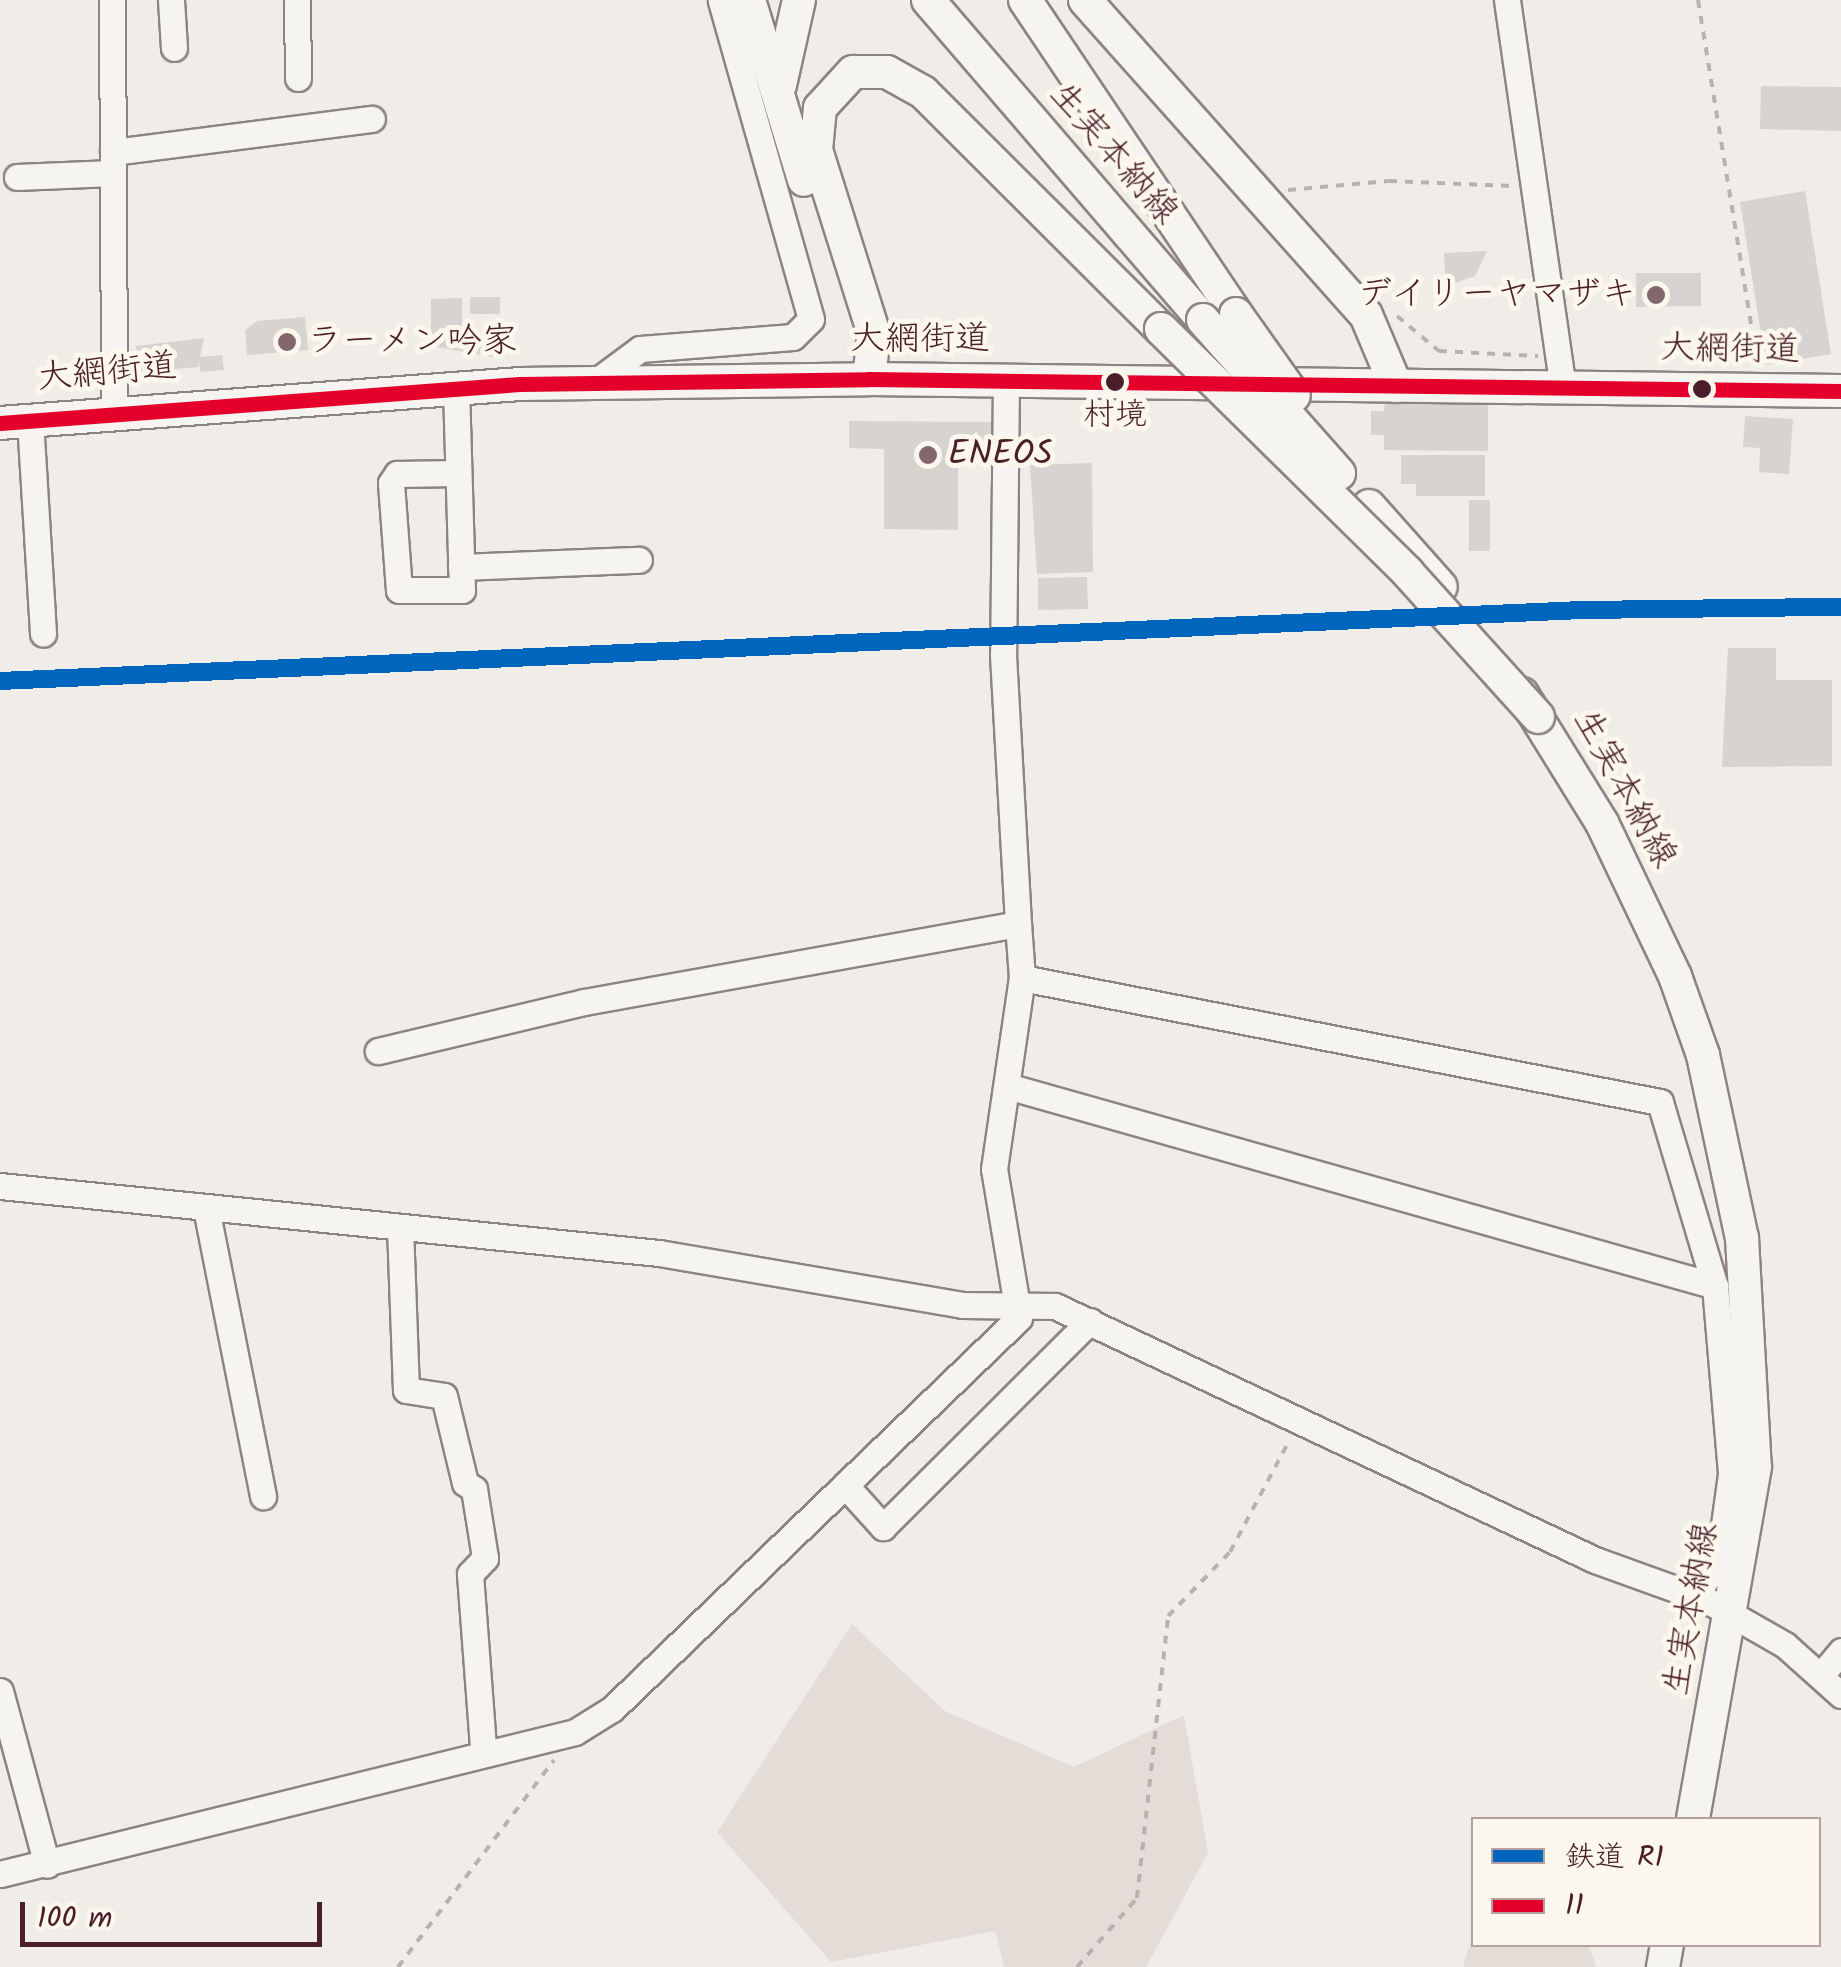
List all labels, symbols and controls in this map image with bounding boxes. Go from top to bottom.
street label: 生実本納線 [1040,74,1186,234]
place label: デイリーヤマザキ [1356,274,1636,316]
marker: デイリーヤマザキ [1645,284,1667,306]
street label: 大網街道 [850,319,990,361]
place label: ラーメン吟家 [307,321,517,363]
street label: 大網街道 [1660,328,1800,372]
marker: ラーメン吟家 [276,331,298,353]
street label: 大網街道 [35,346,179,400]
marker: 村境 [1105,372,1125,392]
unlabelled marker [1692,379,1712,399]
place label: 村境 [1083,397,1147,435]
place label: ENEOS [948,434,1053,476]
marker: ENEOS [917,444,939,466]
street label: 生実本納線 [1563,702,1685,876]
street label: 生実本納線 [1656,1519,1728,1699]
legend [1471,1817,1821,1947]
text: 鉄道 R1 [1565,1834,1664,1882]
scale bar [25,1882,328,1944]
text: 11 [1565,1882,1584,1930]
text: 100 m [37,1895,112,1943]

